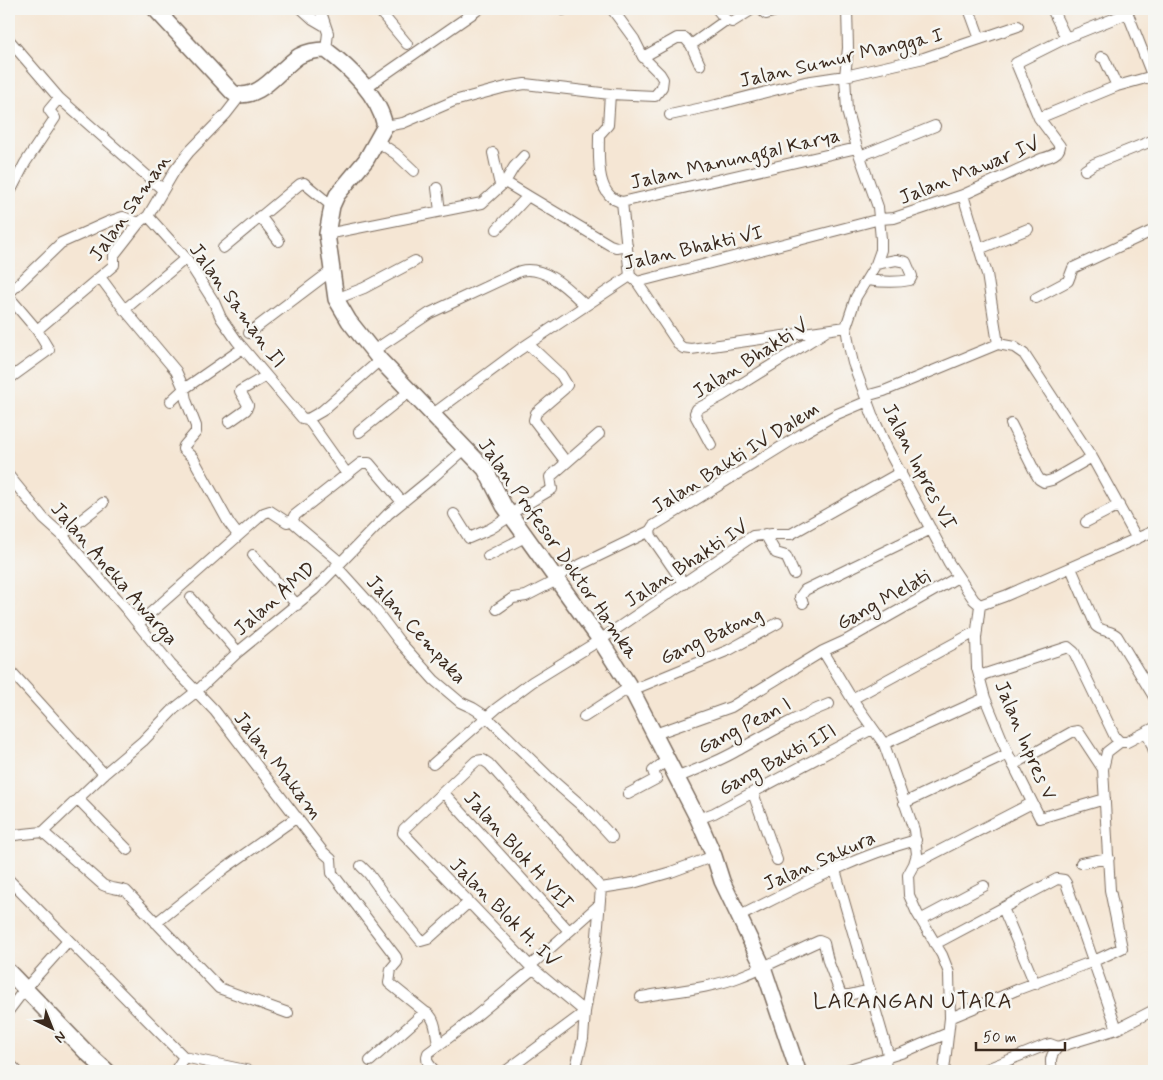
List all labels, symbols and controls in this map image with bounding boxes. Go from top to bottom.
street label: Jalan Sumur Mangga I [737,22,946,96]
street label: Jalan Manunggal Karya [628,122,843,199]
street label: Jalan Mawar IV [895,131,1044,212]
street label: Jalan Saman [83,148,178,267]
street label: Jalan Bhakti VI [621,219,766,278]
street label: Jalan Saman II [182,238,291,374]
street label: Jalan Bhakti V [688,313,814,406]
street label: Jalan Bakti IV Dalem [647,396,825,521]
street label: Jalan Inpres VI [875,399,962,535]
street label: Jalan Profesor Doktor Hamka [471,433,645,665]
street label: Jalan Aneka Awarga [43,496,184,652]
street label: Jalan Bhakti IV [620,514,754,614]
street label: Jalan AMD [228,556,322,642]
street label: Gang Melati [832,563,936,638]
street label: Jalan Cempaka [360,570,472,690]
street label: Gang Batong [656,601,768,673]
street label: Jalan Inpres V [987,677,1062,805]
street label: Gang Pean I [693,691,796,762]
street label: Jalan Makam [227,706,329,826]
street label: Gang Bakti III [714,718,842,804]
street label: Jalan Blok H VII [457,786,579,917]
street label: Jalan Sakura [759,825,880,898]
street label: Jalan Blok H. IV [443,852,565,974]
district label: LARANGAN UTARA [813,988,1013,1016]
north arrow [28,1002,78,1052]
scale bar [976,1020,1064,1052]
text: N [51,1027,70,1047]
text: 50 m [983,1028,1017,1048]

